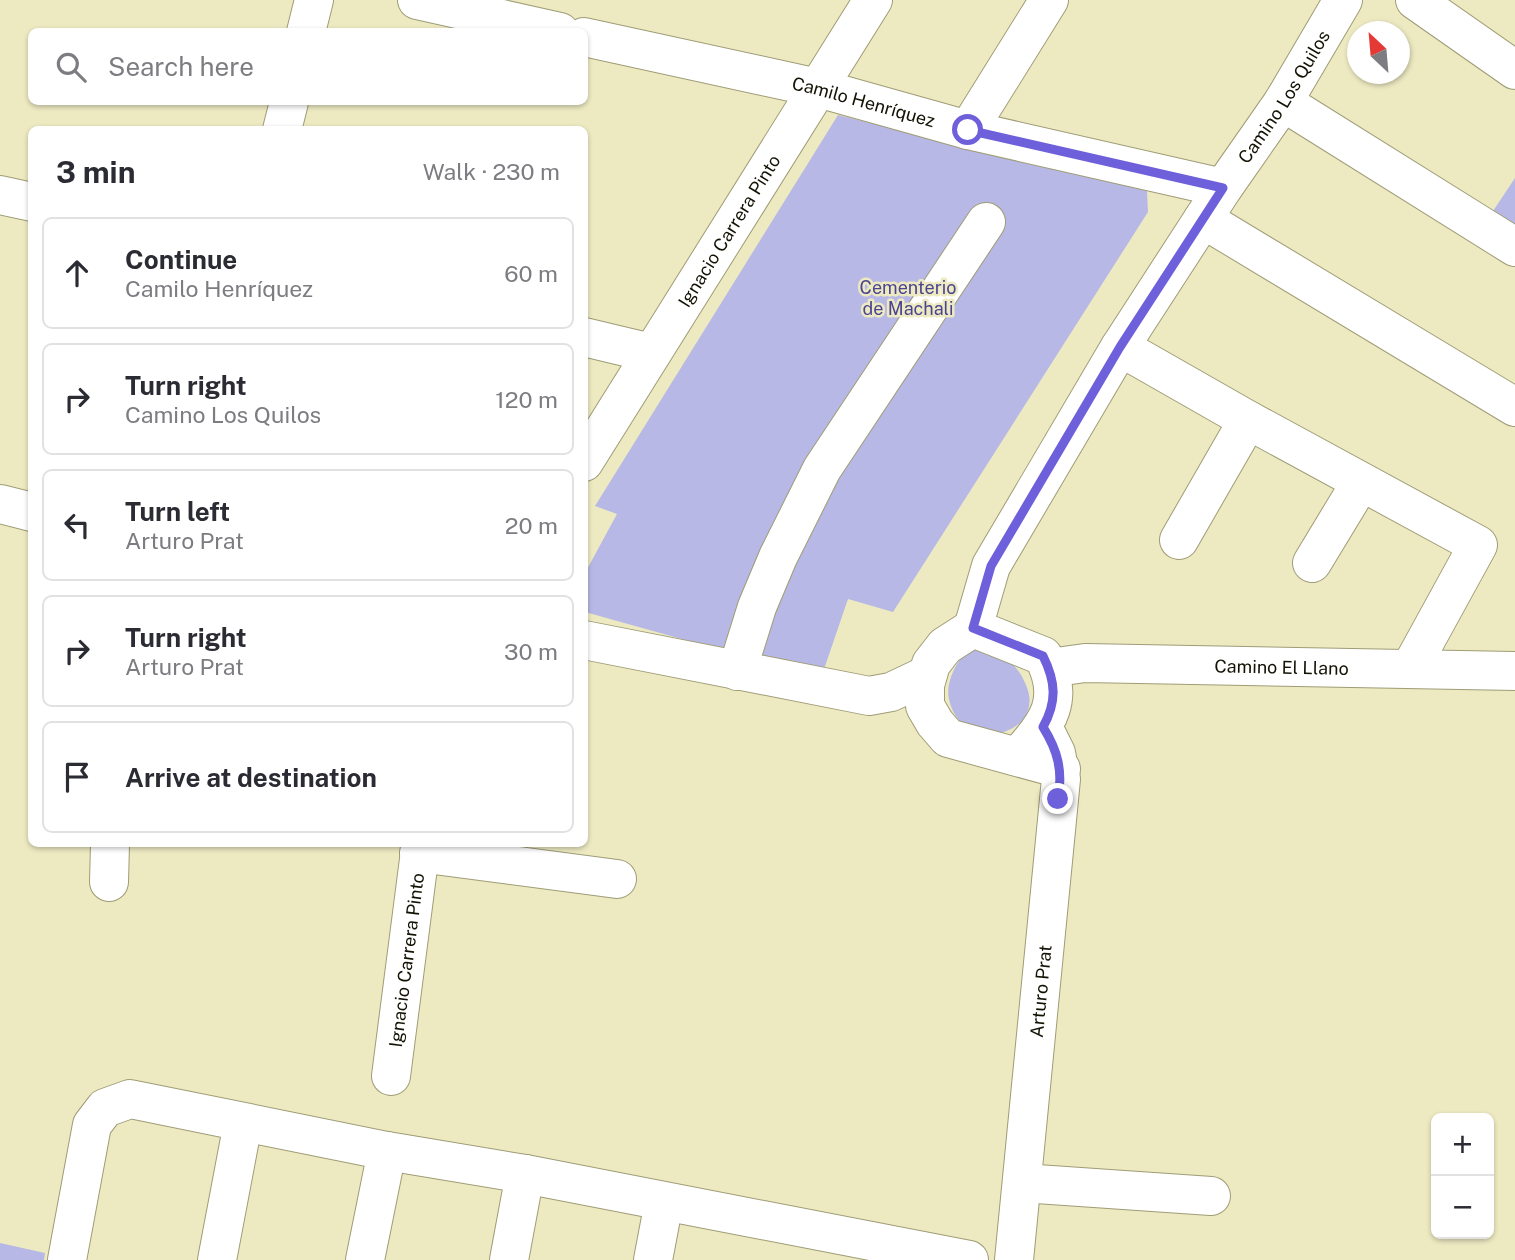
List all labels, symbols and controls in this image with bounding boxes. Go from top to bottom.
north arrow [1347,21,1410,84]
street label: Camino Los Quilos [1233,26,1334,167]
search box [28,28,588,105]
icon: search [52,48,90,86]
text: Search here [108,51,254,82]
street label: Camilo Henríquez [790,72,938,131]
route start [952,114,983,145]
street label: Ignacio Carrera Pinto [673,151,784,311]
text: 3 min [56,154,135,190]
text: Walk · 230 m [423,158,560,185]
text: Continue [125,244,237,275]
icon: ahead [58,254,96,292]
text: 60 m [504,260,558,287]
text: Camilo Henríquez [125,275,313,302]
park label: Cementerio de Machali [860,277,956,319]
text: Turn right [125,370,247,401]
icon: right [58,380,96,418]
text: 120 m [495,386,558,413]
text: Camino Los Quilos [125,401,321,428]
text: Turn left [125,496,230,527]
icon: left [58,506,96,544]
text: 20 m [505,512,558,539]
text: Arturo Prat [125,527,244,554]
text: Turn right [125,622,247,653]
icon: right [58,632,96,670]
text: 30 m [504,638,558,665]
text: Arturo Prat [125,653,244,680]
street label: Camino El Llano [1214,655,1349,678]
icon: arrive [58,758,96,796]
text: Arrive at destination [125,762,377,793]
route end [1042,783,1073,814]
street label: Ignacio Carrera Pinto [384,872,428,1048]
street label: Arturo Prat [1025,944,1055,1039]
map controls [1431,1113,1494,1239]
button: + [1431,1113,1494,1176]
button: − [1431,1176,1494,1239]

